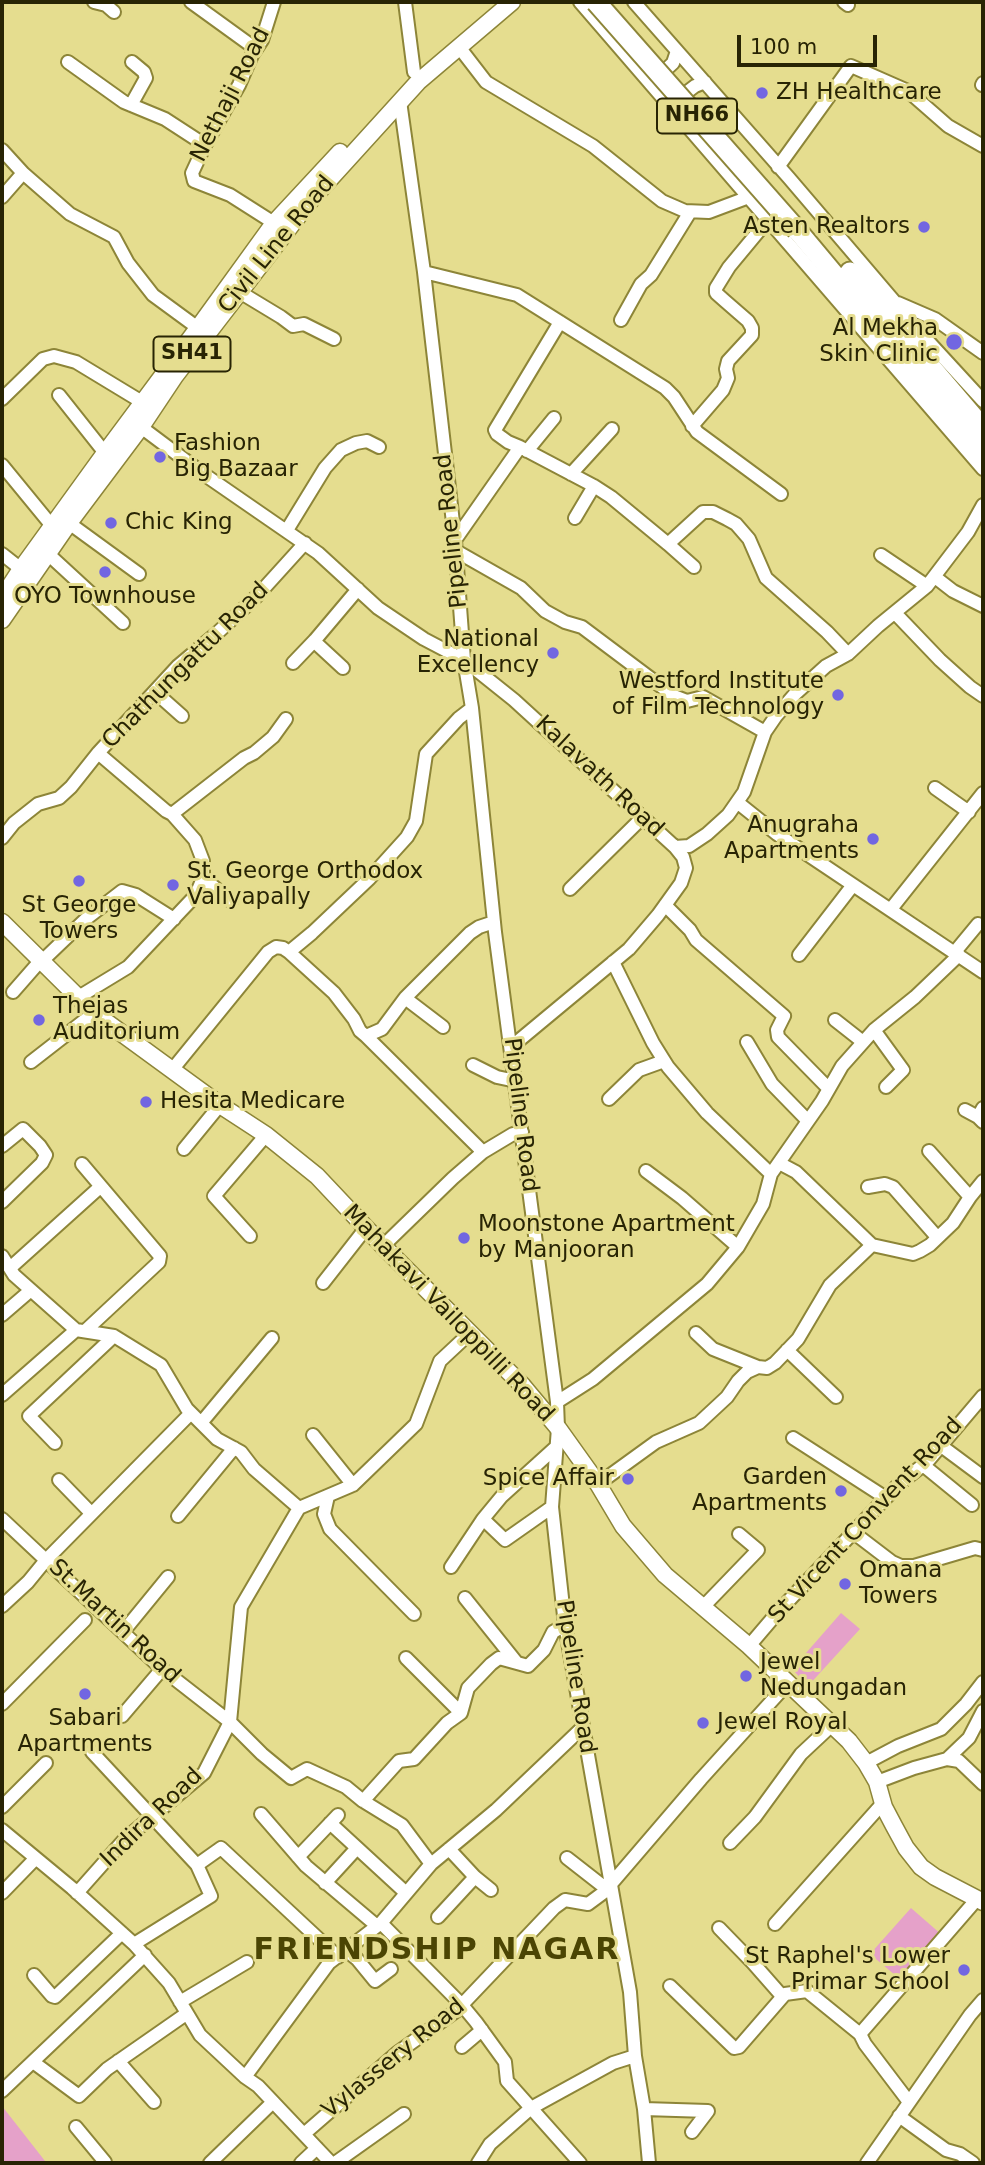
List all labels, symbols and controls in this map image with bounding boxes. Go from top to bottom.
scale bar [740,21,880,65]
street label: Nethaji Road [185,23,277,167]
text: 100 m [750,35,817,59]
place label: ZH Healthcare [776,79,942,107]
marker: ZH Healthcare [754,85,770,101]
road number: NH66 [657,99,737,134]
street label: Civil Line Road [213,171,341,319]
place label: Asten Realtors [743,213,910,241]
marker: Asten Realtors [916,219,932,235]
place label: Al Mekha Skin Clinic [819,315,938,369]
marker: Al Mekha Skin Clinic [944,332,964,352]
road number: SH41 [154,336,230,372]
place label: Fashion Big Bazaar [174,430,298,484]
marker: Fashion Big Bazaar [152,449,168,465]
street label: Pipeline Road [430,452,474,610]
place label: Chic King [125,509,233,537]
marker: Chic King [103,515,119,531]
marker: OYO Townhouse [97,564,113,580]
street label: Chathungattu Road [97,577,275,755]
place label: OYO Townhouse [14,583,196,611]
place label: National Excellency [417,626,539,680]
marker: National Excellency [545,645,561,661]
place label: Westford Institute of Film Technology [612,668,824,722]
marker: Westford Institute of Film Technology [830,687,846,703]
street label: Kalavath Road [529,710,669,844]
place label: Anugraha Apartments [724,812,859,866]
marker: Anugraha Apartments [865,831,881,847]
place label: St. George Orthodox Valiyapally [187,858,423,912]
marker: St George Towers [71,873,87,889]
marker: St. George Orthodox Valiyapally [165,877,181,893]
place label: St George Towers [22,892,136,946]
place label: Thejas Auditorium [53,993,180,1047]
marker: Thejas Auditorium [31,1012,47,1028]
street label: Pipeline Road [497,1036,543,1194]
place label: Hesita Medicare [160,1088,345,1116]
marker: Hesita Medicare [138,1094,154,1110]
street label: Mahakavi Vailoppilli Road [337,1200,559,1428]
place label: Moonstone Apartment by Manjooran [478,1211,735,1265]
marker: Moonstone Apartment by Manjooran [456,1230,472,1246]
street label: St Vicent Convent Road [763,1412,969,1630]
place label: Garden Apartments [692,1464,827,1518]
place label: Spice Affair [483,1465,614,1493]
marker: Spice Affair [620,1471,636,1487]
marker: Garden Apartments [833,1483,849,1499]
street label: St.Martin Road [43,1554,185,1690]
place label: Omana Towers [859,1557,942,1611]
marker: Omana Towers [837,1576,853,1592]
street label: Pipeline Road [549,1598,601,1756]
place label: Jewel Nedungadan [760,1649,907,1703]
marker: Jewel Nedungadan [738,1668,754,1684]
marker: Sabari Apartments [77,1686,93,1702]
place label: Sabari Apartments [17,1705,153,1759]
place label: Jewel Royal [717,1709,848,1737]
marker: Jewel Royal [695,1715,711,1731]
street label: Indira Road [95,1763,209,1873]
district label: FRIENDSHIP NAGAR [256,1933,618,1969]
place label: St Raphel's Lower Primar School [745,1943,950,1997]
marker: St Raphel's Lower Primar School [956,1962,972,1978]
street label: Vylassery Road [317,1993,471,2125]

